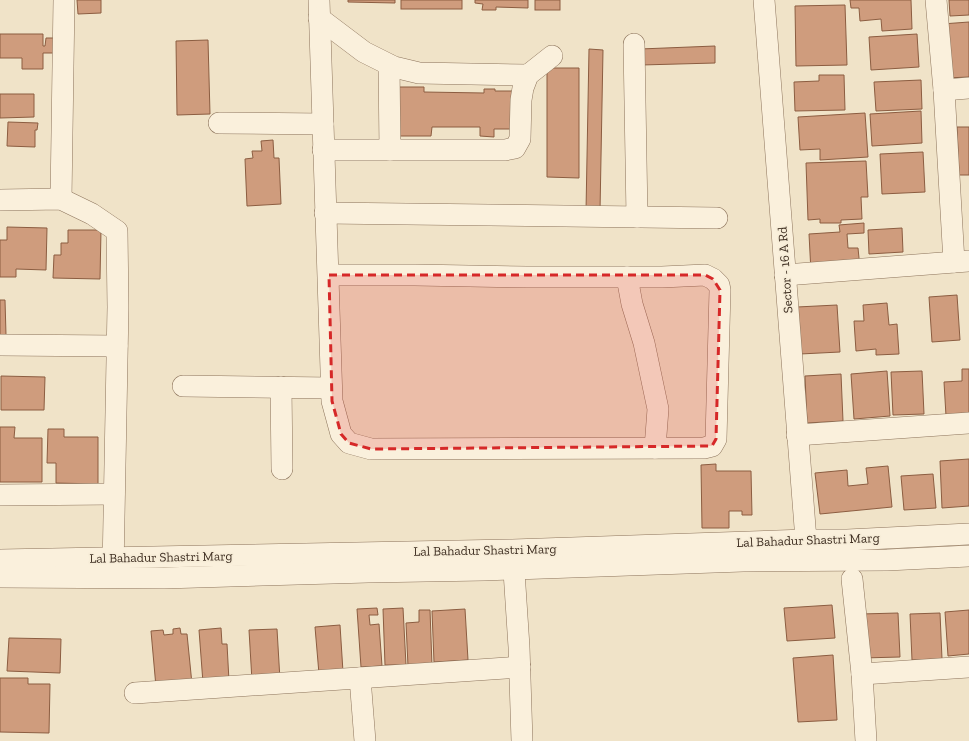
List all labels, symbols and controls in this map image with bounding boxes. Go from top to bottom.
street label: Sector - 16 A Rd [774,226,796,314]
street label: Lal Bahadur Shastri Marg [736,530,880,550]
street label: Lal Bahadur Shastri Marg [413,541,557,559]
street label: Lal Bahadur Shastri Marg [89,548,233,566]

